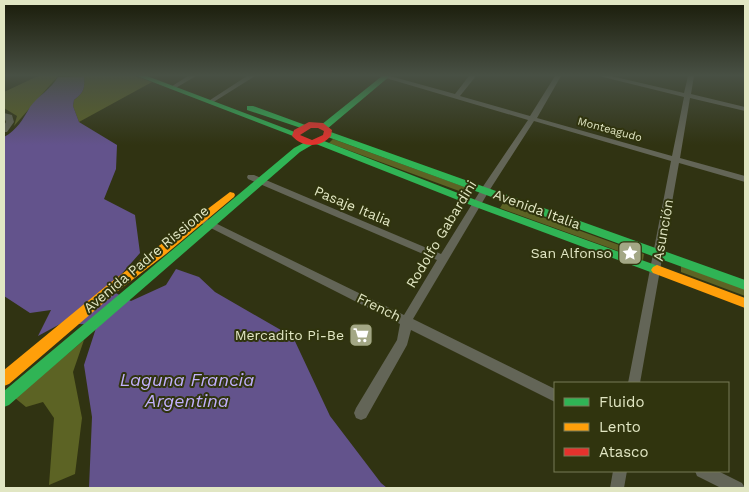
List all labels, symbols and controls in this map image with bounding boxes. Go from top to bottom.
street label: Monteagudo [576,115,643,144]
street label: Rodolfo Gabardini [403,177,479,291]
street label: Pasaje Italia [312,183,394,229]
street label: Avenida Italia [491,186,583,232]
street label: Asunción [650,198,676,262]
street label: Avenida Padre Rissione [80,202,212,316]
place icon: San Alfonso [617,240,643,266]
place label: San Alfonso [531,245,612,261]
street label: French [354,290,404,324]
supermarket icon: Mercadito Pi-Be [348,322,374,348]
place label: Mercadito Pi-Be [235,327,344,343]
water label: Laguna Francia Argentina [120,369,254,411]
legend [554,382,729,472]
text: Fluido [599,393,644,411]
text: Lento [599,418,641,436]
text: Atasco [599,443,648,461]

